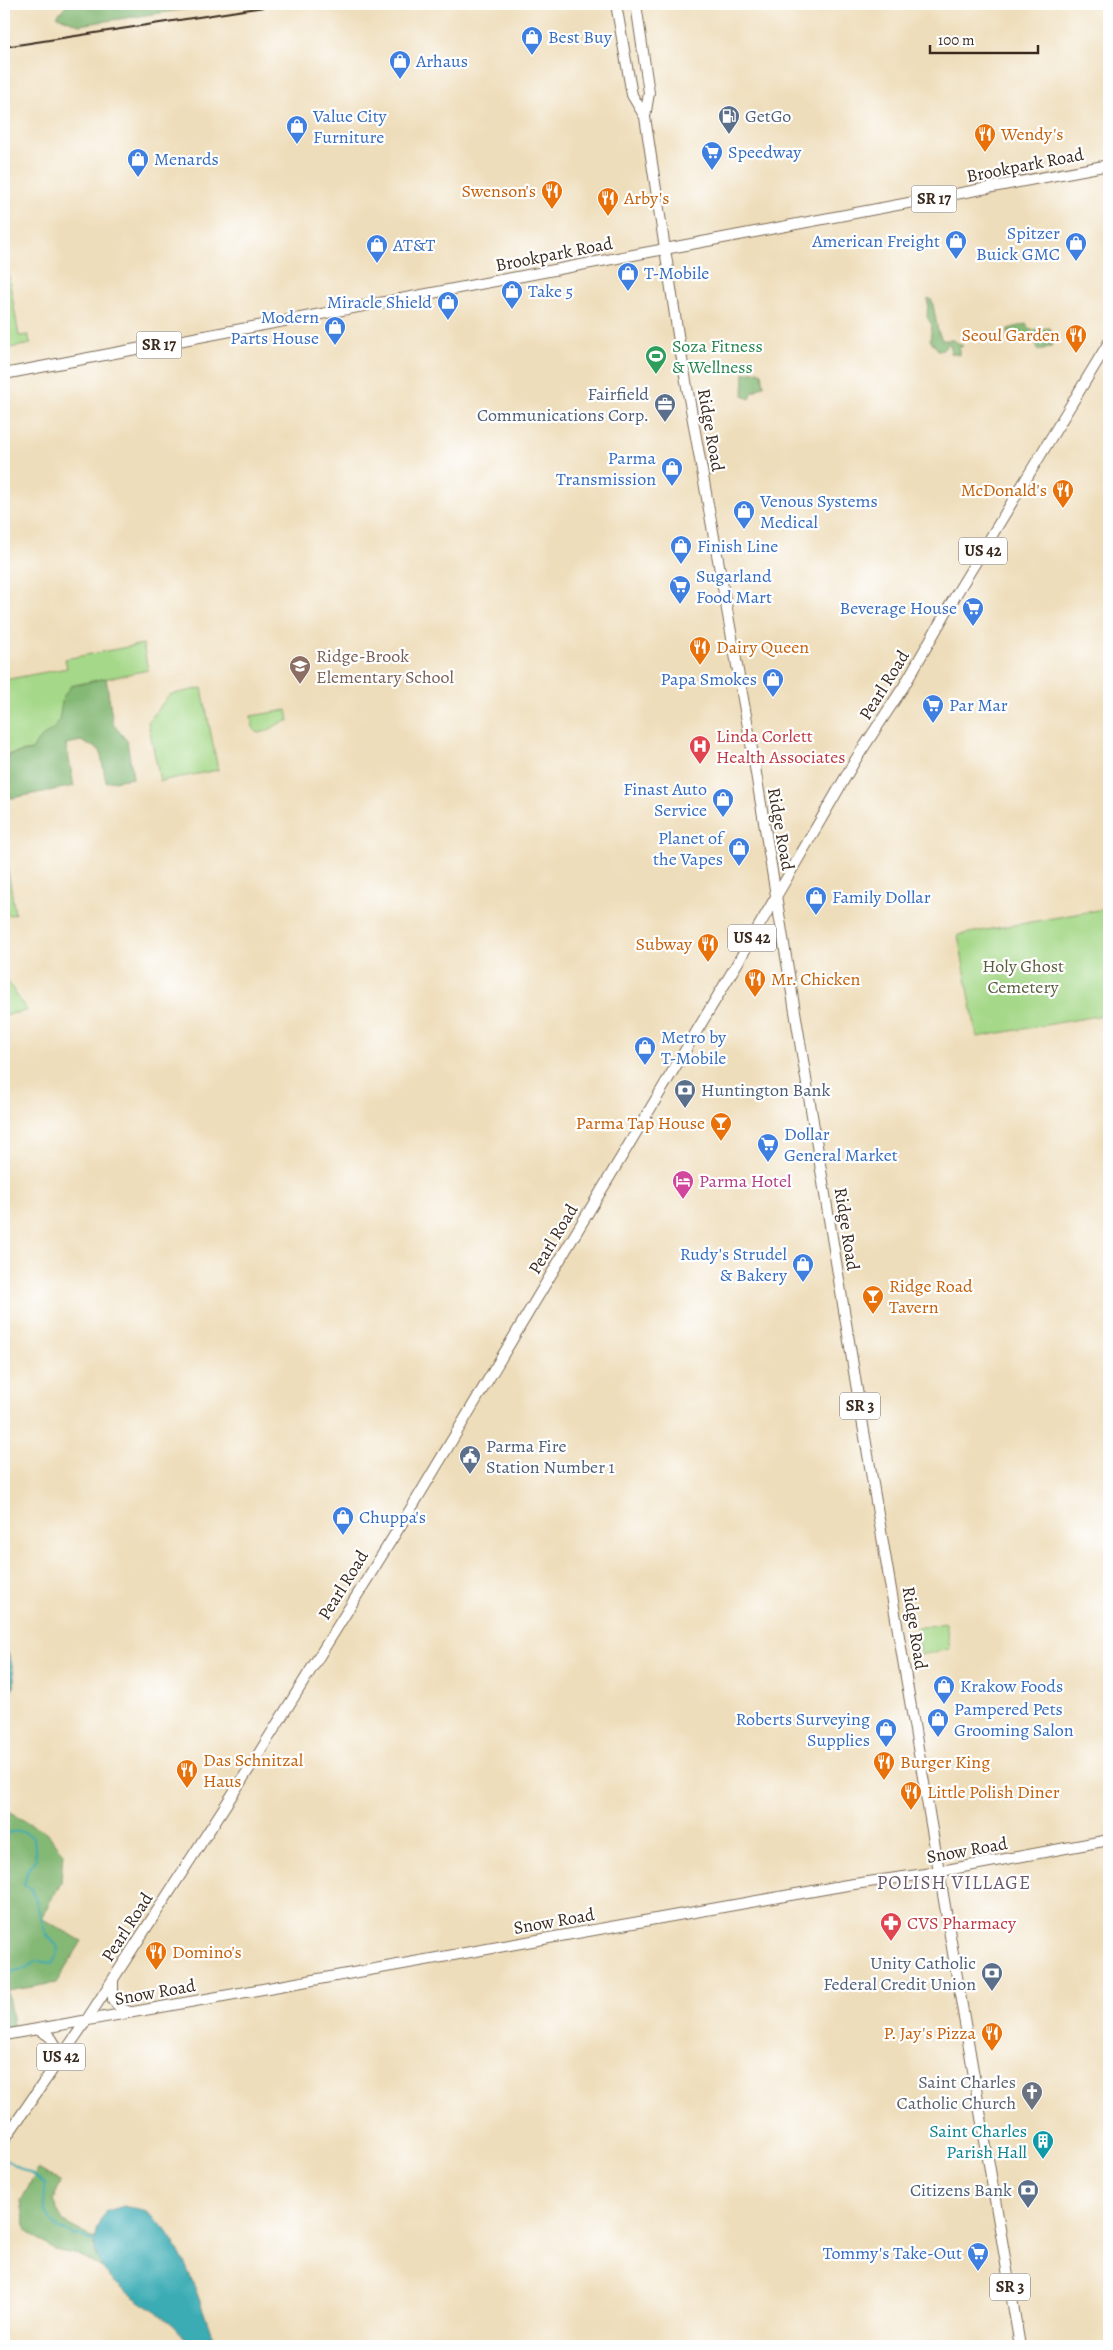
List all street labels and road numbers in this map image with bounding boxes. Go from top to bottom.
street label: Brookpark Road [964,142,1086,188]
road number: SR 17 [912,185,956,212]
street label: Brookpark Road [493,231,615,277]
road number: SR 17 [136,332,182,358]
street label: Ridge Road [692,387,730,474]
road number: US 42 [959,538,1007,564]
street label: Pearl Road [853,645,915,724]
street label: Ridge Road [762,786,800,873]
road number: US 42 [728,924,776,951]
street label: Ridge Road [829,1186,865,1273]
street label: Pearl Road [523,1199,584,1279]
road number: SR 3 [840,1392,880,1420]
street label: Pearl Road [312,1545,374,1624]
street label: Ridge Road [897,1585,933,1672]
street label: Snow Road [925,1831,1010,1869]
street label: Pearl Road [96,1888,158,1966]
street label: Snow Road [512,1902,597,1940]
street label: Snow Road [113,1973,198,2011]
road number: US 42 [37,2044,85,2070]
road number: SR 3 [990,2274,1030,2300]

